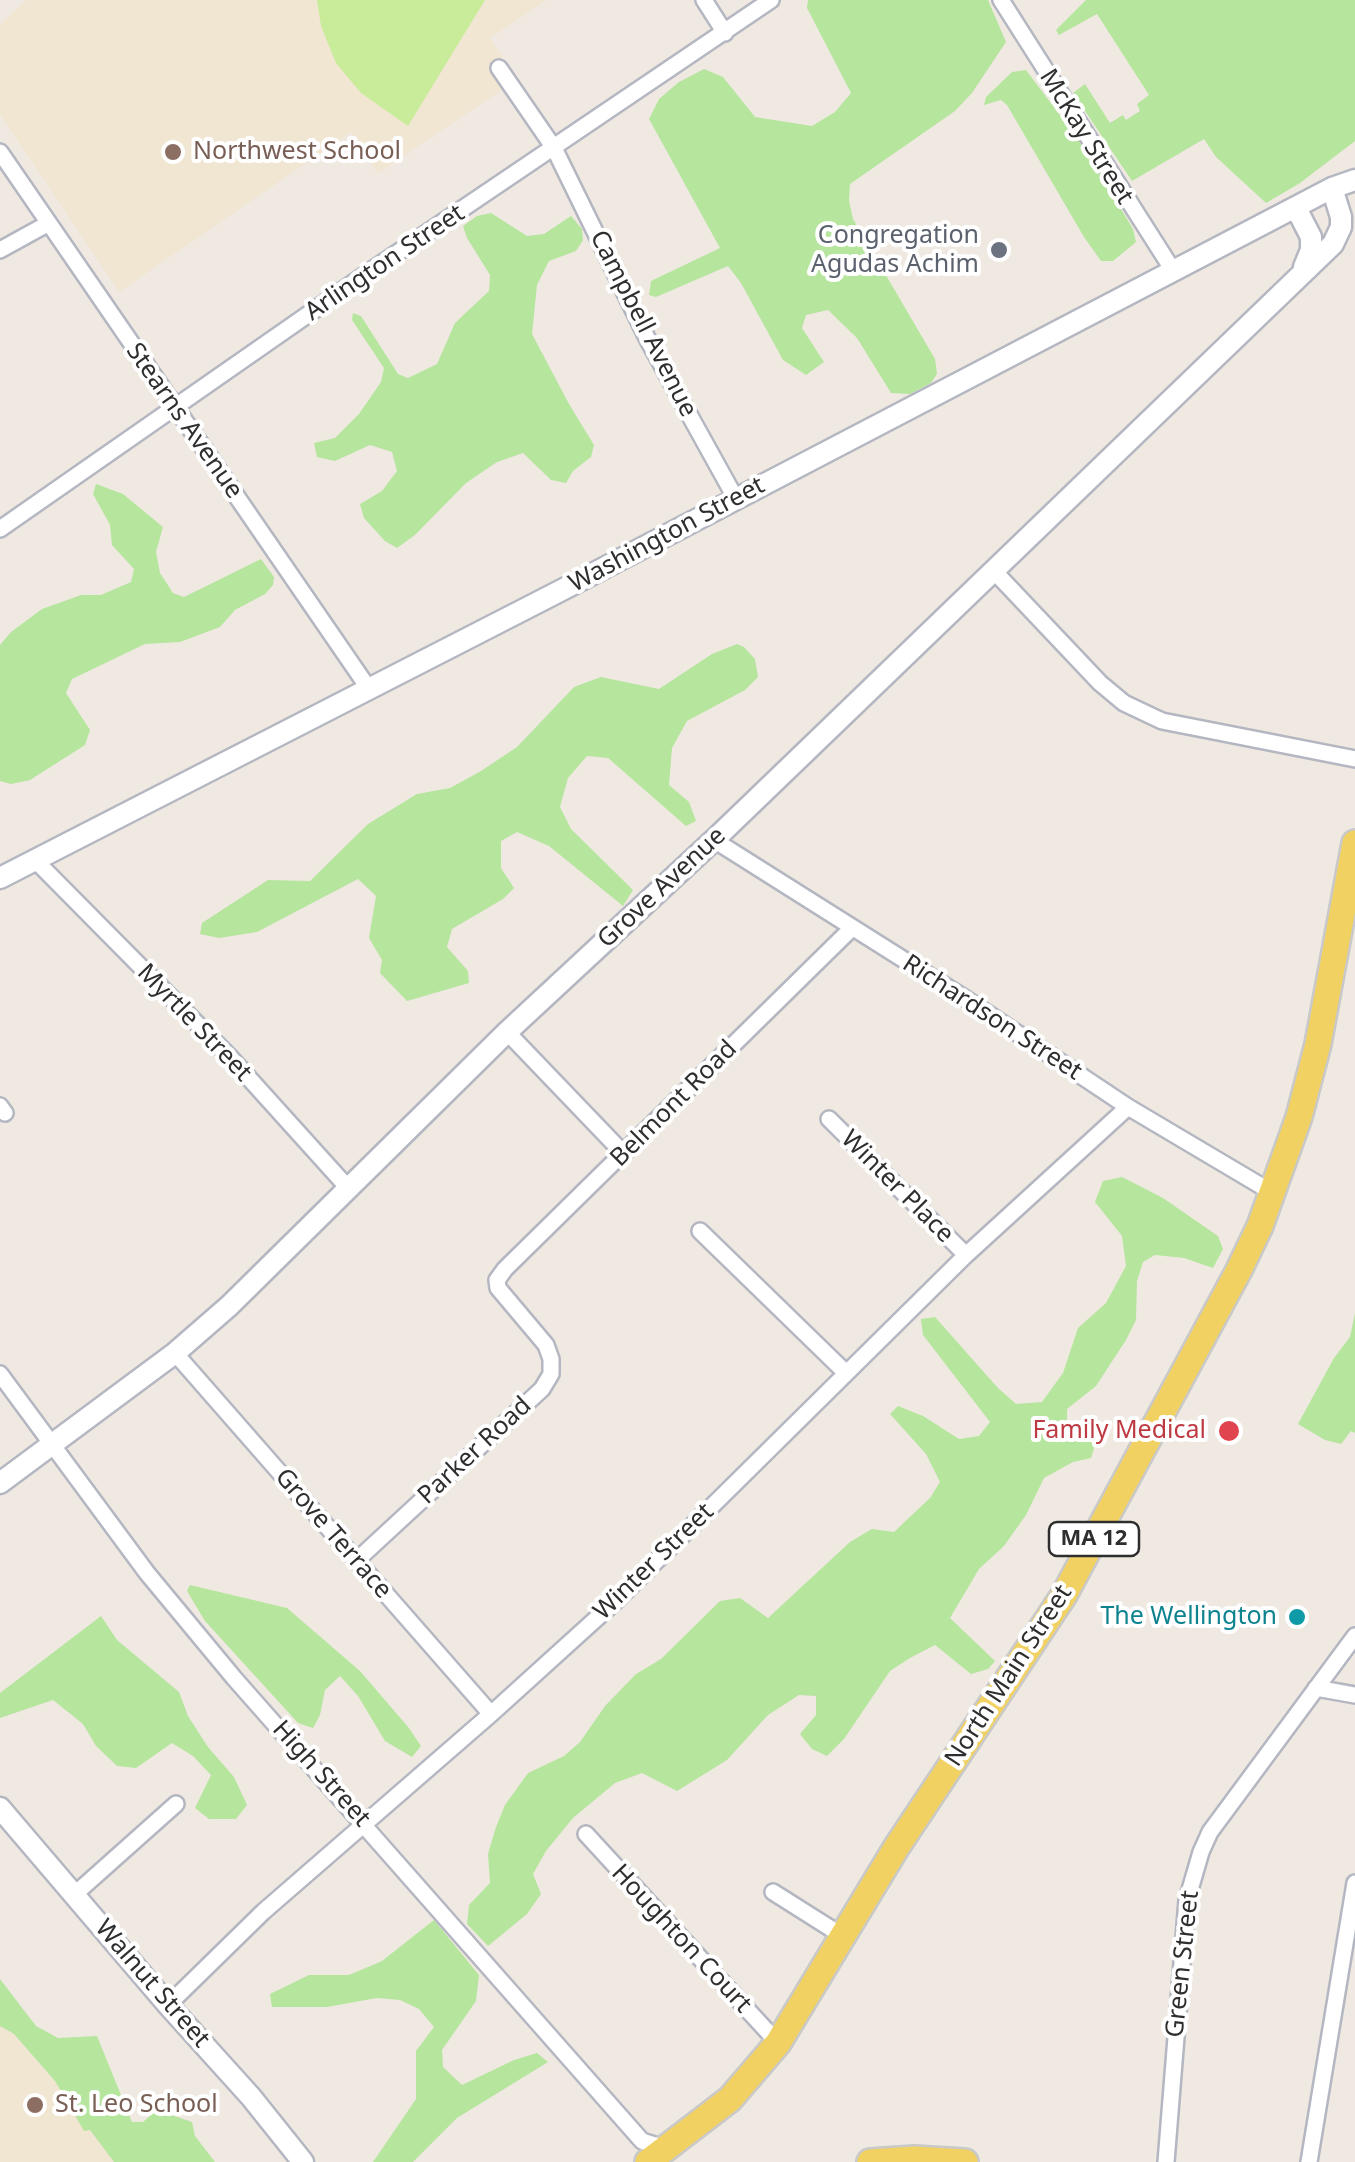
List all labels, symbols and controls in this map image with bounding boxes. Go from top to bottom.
street label: McKay Street [1033,64,1139,210]
place label: Northwest School [193,137,401,167]
marker: Northwest School [162,141,184,163]
street label: Arlington Street [300,199,470,327]
place label: Congregation Agudas Achim [811,221,979,280]
street label: Campbell Avenue [583,226,703,422]
marker: Congregation Agudas Achim [988,239,1010,261]
street label: Stearns Avenue [119,337,249,505]
street label: Washington Street [564,471,770,599]
street label: Grove Avenue [592,821,732,955]
street label: Richardson Street [897,949,1087,1087]
street label: Myrtle Street [131,958,257,1088]
street label: Belmont Road [605,1035,743,1173]
street label: Winter Place [834,1124,960,1250]
street label: Parker Road [412,1391,538,1511]
place label: Family Medical [1032,1416,1206,1446]
marker: Family Medical [1216,1418,1242,1444]
street label: Grove Terrace [268,1463,398,1605]
street label: Winter Street [588,1497,720,1627]
road number: MA 12 [1049,1522,1139,1556]
street label: North Main Street [939,1580,1079,1772]
place label: The Wellington [1100,1602,1277,1632]
marker: The Wellington [1286,1606,1308,1628]
street label: High Street [266,1715,376,1833]
street label: Houghton Court [605,1859,757,2019]
street label: Green Street [1160,1889,1206,2039]
street label: Walnut Street [88,1914,216,2054]
place label: St. Leo School [55,2090,218,2120]
marker: St. Leo School [24,2094,46,2116]

